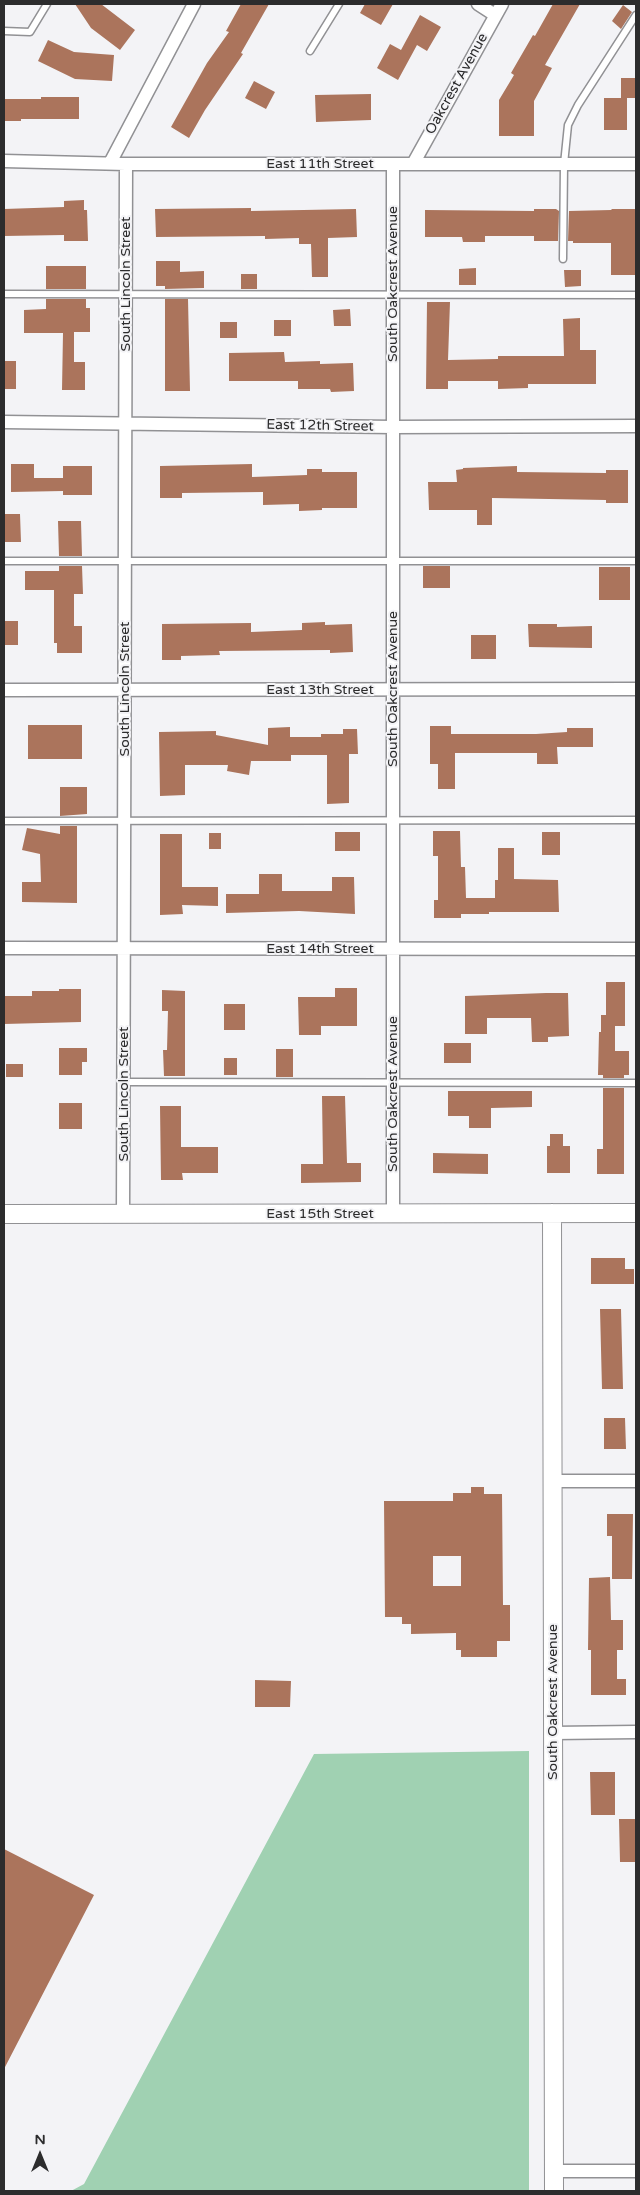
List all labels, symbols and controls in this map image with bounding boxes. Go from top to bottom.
street label: Oakcrest Avenue [422,31,492,137]
street label: East 11th Street [266,156,374,172]
street label: South Oakcrest Avenue [385,206,401,362]
street label: South Lincoln Street [118,217,134,351]
street label: East 12th Street [266,417,374,435]
street label: South Oakcrest Avenue [385,611,401,767]
street label: South Lincoln Street [117,622,133,756]
street label: East 13th Street [266,682,374,698]
street label: East 14th Street [266,941,374,957]
street label: South Oakcrest Avenue [385,1016,401,1172]
street label: South Lincoln Street [116,1027,132,1161]
street label: East 15th Street [266,1206,374,1222]
street label: South Oakcrest Avenue [545,1624,561,1780]
north arrow [15,2130,65,2180]
text: N [34,2131,46,2148]

